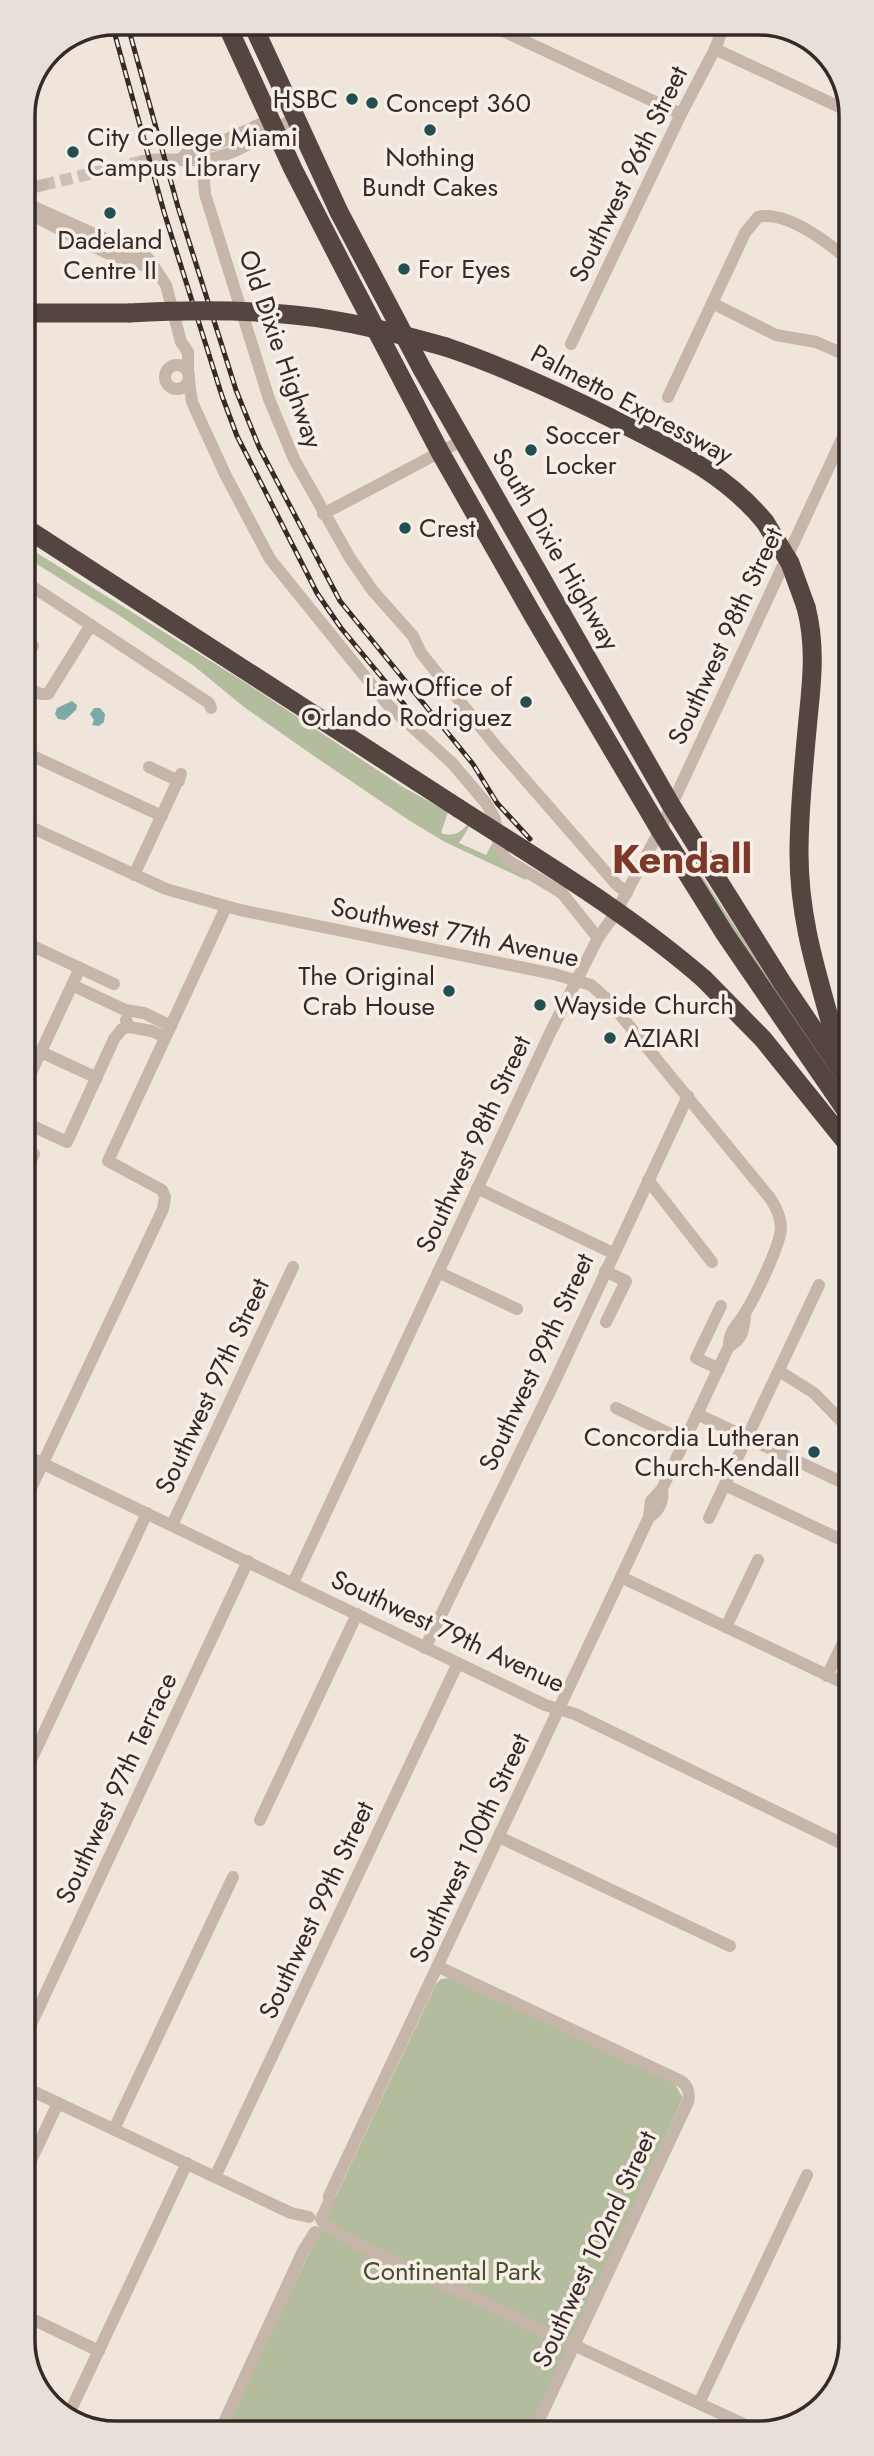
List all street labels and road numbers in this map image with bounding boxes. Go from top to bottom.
street label: Southwest 96th Street [559,59,697,289]
street label: Old Dixie Highway [229,245,333,454]
street label: Palmetto Expressway [524,335,740,474]
street label: South Dixie Highway [482,441,630,658]
street label: Southwest 98th Street [658,520,792,751]
street label: Southwest 77th Avenue [327,887,583,977]
street label: Southwest 98th Street [406,1028,540,1259]
street label: Southwest 99th Street [469,1246,604,1477]
street label: Southwest 97th Street [145,1271,279,1500]
street label: Southwest 79th Avenue [325,1560,571,1702]
street label: Southwest 97th Terrace [46,1666,186,1910]
street label: Southwest 100th Street [399,1726,539,1969]
street label: Southwest 99th Street [249,1794,384,2025]
street label: Southwest 102nd Street [522,2124,666,2374]

